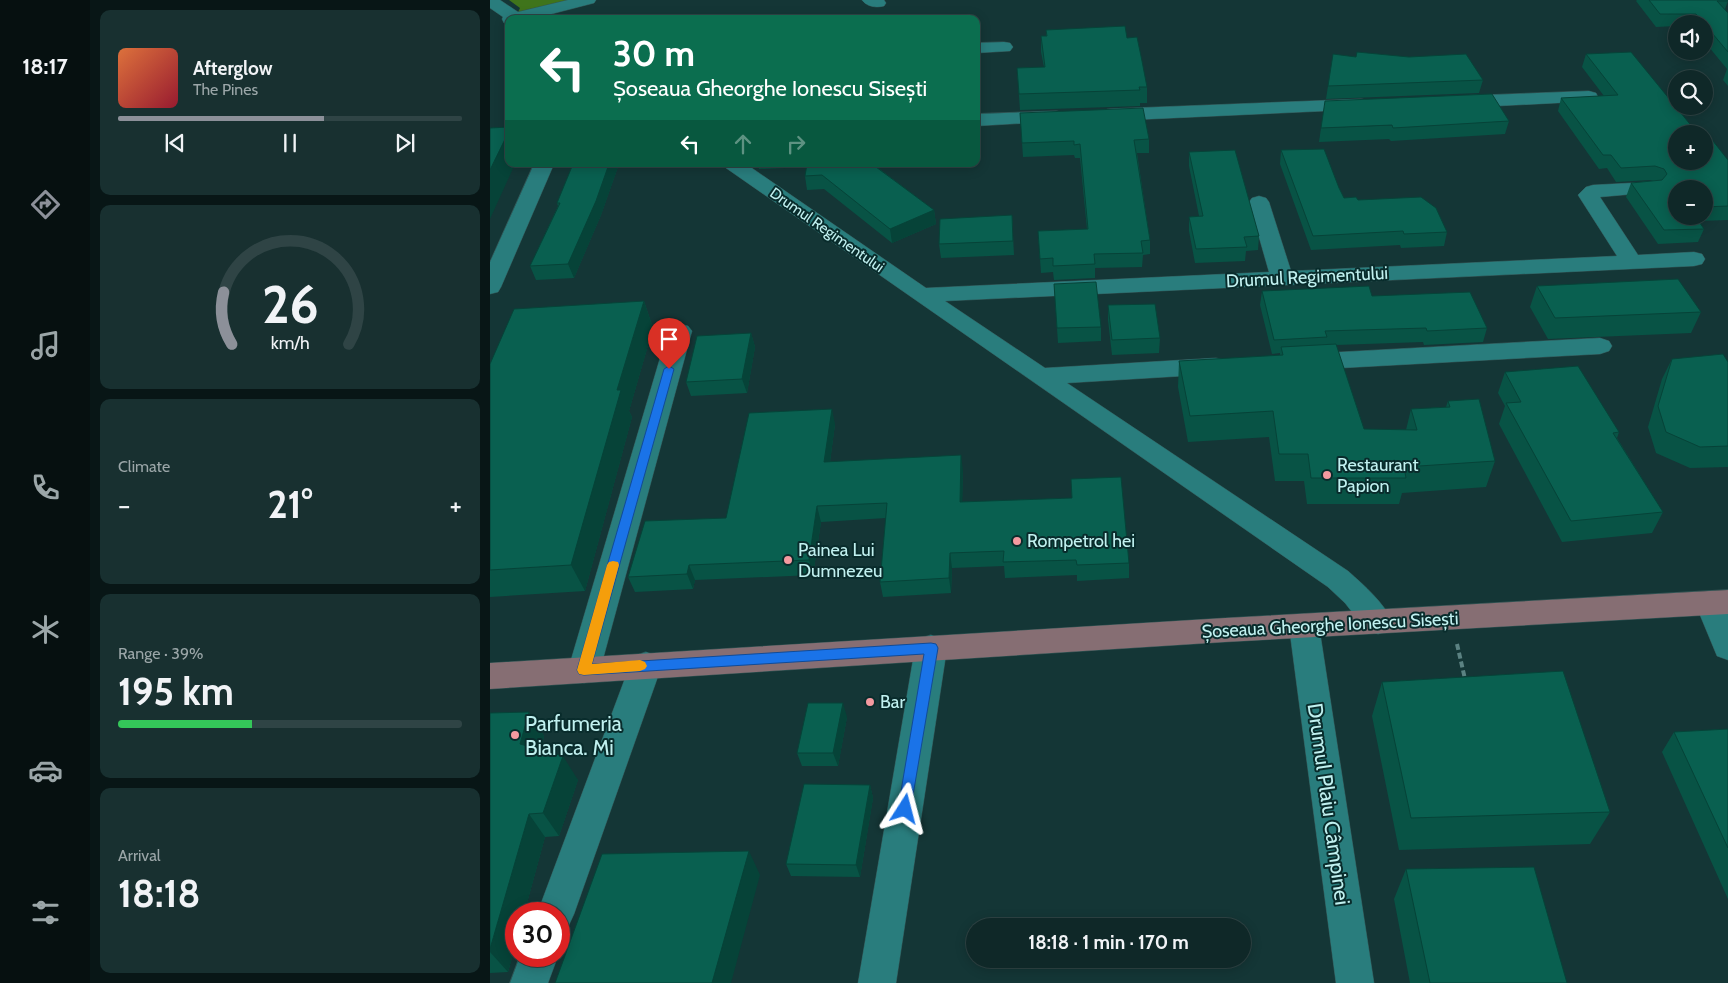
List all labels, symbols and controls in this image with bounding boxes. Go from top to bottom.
map controls [1668,15,1713,225]
button: sound [1668,15,1713,60]
text: 30 m [613,32,695,75]
icon: left [530,35,595,100]
text: 18:17 [22,53,68,80]
text: Afterglow [193,57,273,80]
button: search [1668,70,1713,115]
text: Șoseaua Gheorghe Ionescu Sisești [613,75,927,102]
text: The Pines [193,80,258,99]
button: + [1668,125,1713,170]
icon: previous [161,129,189,157]
icon: pause [276,129,304,157]
icon: next [391,129,419,157]
icon: left [676,130,704,158]
icon: ahead [729,130,757,158]
icon: right [782,130,810,158]
button: − [1668,180,1713,225]
street label: Drumul Regimentului [766,184,888,276]
icon: directions [28,187,63,222]
street label: Drumul Regimentului [1225,262,1389,292]
text: 26 [262,273,318,336]
pin [648,318,690,369]
icon: arrive [655,325,683,353]
icon: music [28,328,63,363]
text: km/h [270,332,310,353]
place label: Restaurant Papion [1337,454,1419,497]
text: Climate [118,457,170,476]
marker: Restaurant Papion [1321,469,1333,481]
icon: phone [28,470,63,505]
text: 21° [267,481,313,528]
text: − [118,488,130,522]
text: + [450,488,462,522]
place label: Rompetrol hei [1027,530,1135,552]
marker: Rompetrol hei [1011,535,1023,547]
place label: Painea Lui Dumnezeu [798,539,882,582]
marker: Painea Lui Dumnezeu [782,554,794,566]
street label: Șoseaua Gheorghe Ionescu Sisești [1201,607,1459,644]
icon: climate [28,612,63,647]
text: Range · 39% [118,644,204,663]
text: 195 km [118,668,234,715]
place label: Bar [880,691,905,713]
marker: Bar [864,696,876,708]
street label: Drumul Plaiu Câmpinei [1302,701,1356,907]
place label: Parfumeria Bianca. Mi [525,711,622,760]
marker: Parfumeria Bianca. Mi [509,729,521,741]
icon: car [28,753,63,788]
position arrow [878,782,930,834]
text: Arrival [118,846,161,865]
text: 18:18 [118,870,200,917]
icon: filters [28,895,63,930]
speed limit sign: 30 [505,902,570,967]
text: 18:18 · 1 min · 170 m [1028,931,1189,954]

